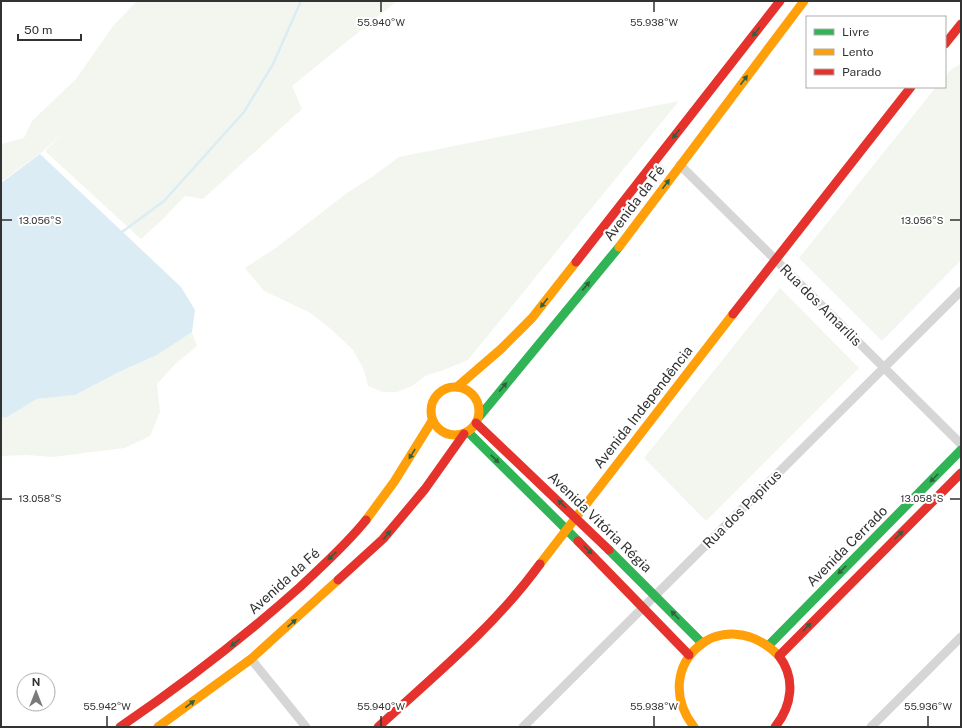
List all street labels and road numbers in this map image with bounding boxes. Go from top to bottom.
street label: Avenida da Fé [600,162,668,244]
street label: Rua dos Amarílis [777,261,865,349]
street label: Avenida Independência [590,343,696,471]
street label: Rua dos Papirus [700,467,784,551]
street label: Avenida Vitória Régia [545,468,655,576]
street label: Avenida Cerrado [803,502,891,590]
street label: Avenida da Fé [245,545,323,617]

